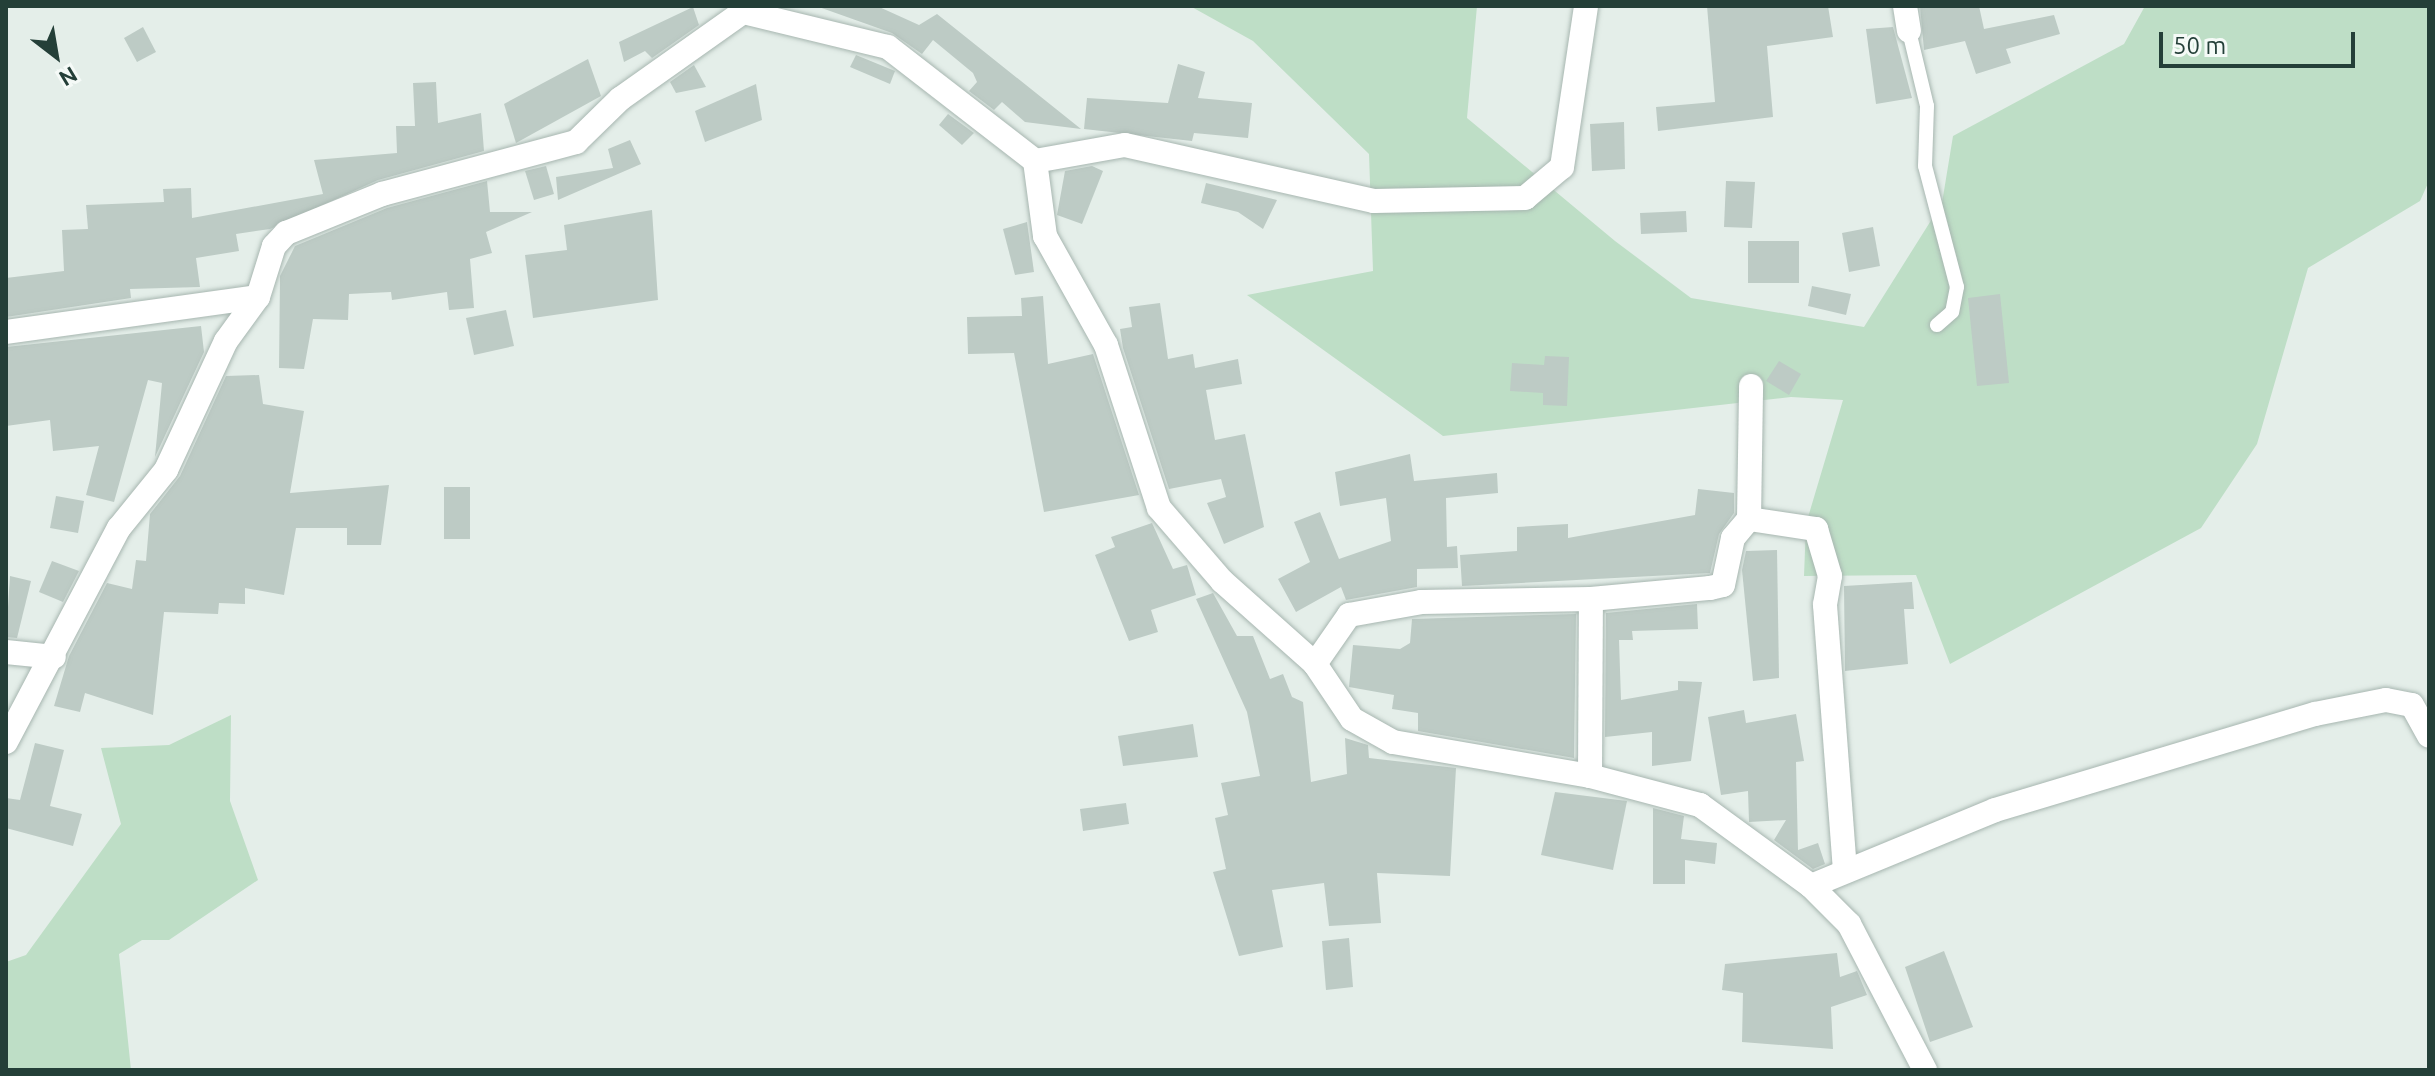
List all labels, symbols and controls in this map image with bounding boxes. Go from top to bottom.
north arrow [16,16,96,96]
scale bar [2163,16,2359,66]
text: 50 m [2173,32,2226,59]
text: N [55,62,82,92]

